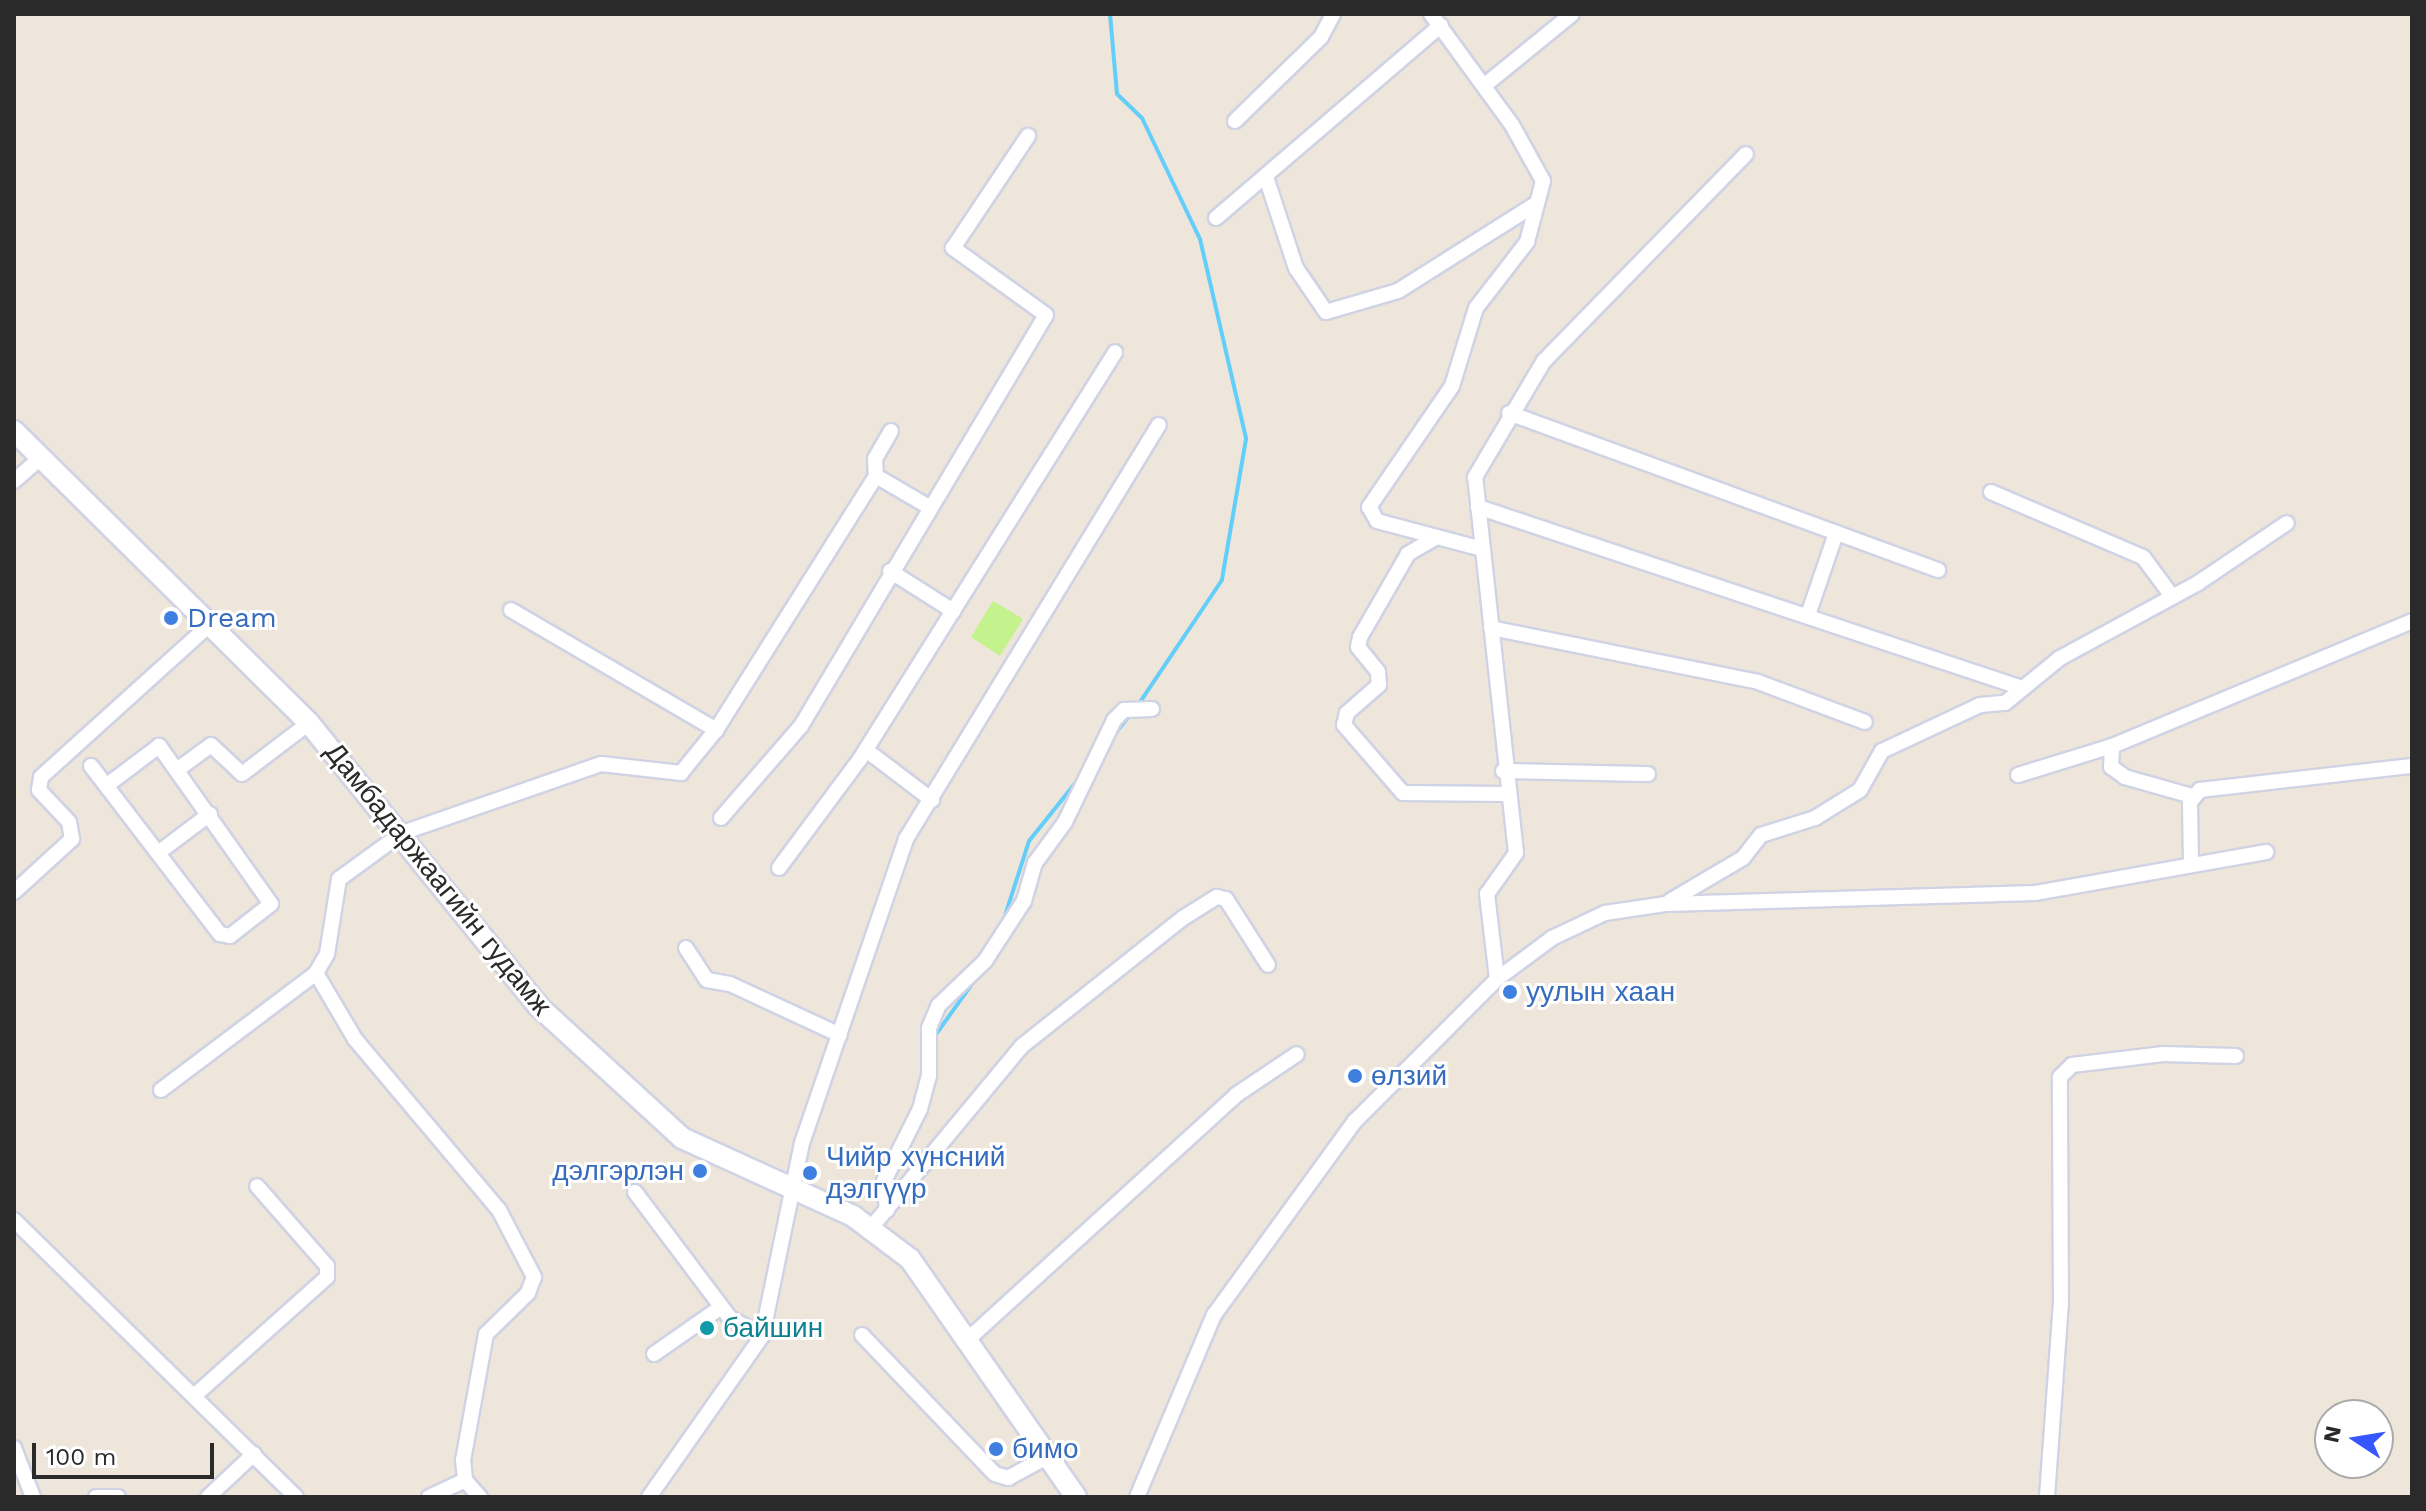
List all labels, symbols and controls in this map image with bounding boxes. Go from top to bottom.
place label: Dream [187,601,277,635]
marker: Dream [162,609,180,627]
street label: Дамбадаржаагийн гудамж [317,736,559,1022]
place label: уулын хаан [1526,975,1675,1009]
marker: уулын хаан [1501,983,1519,1001]
place label: өлзий [1371,1059,1447,1093]
marker: өлзий [1346,1067,1364,1085]
place label: Чийр хүнсний дэлгүүр [826,1140,1005,1206]
place label: дэлгэрлэн [552,1154,684,1188]
marker: дэлгэрлэн [691,1162,709,1180]
marker: Чийр хүнсний дэлгүүр [801,1164,819,1182]
place label: байшин [723,1311,823,1345]
marker: байшин [698,1319,716,1337]
north arrow [2314,1399,2394,1479]
text: N [2318,1424,2346,1445]
scale bar [36,1427,218,1477]
place label: бимо [1012,1432,1078,1466]
marker: бимо [987,1440,1005,1458]
text: 100 m [46,1443,116,1471]

